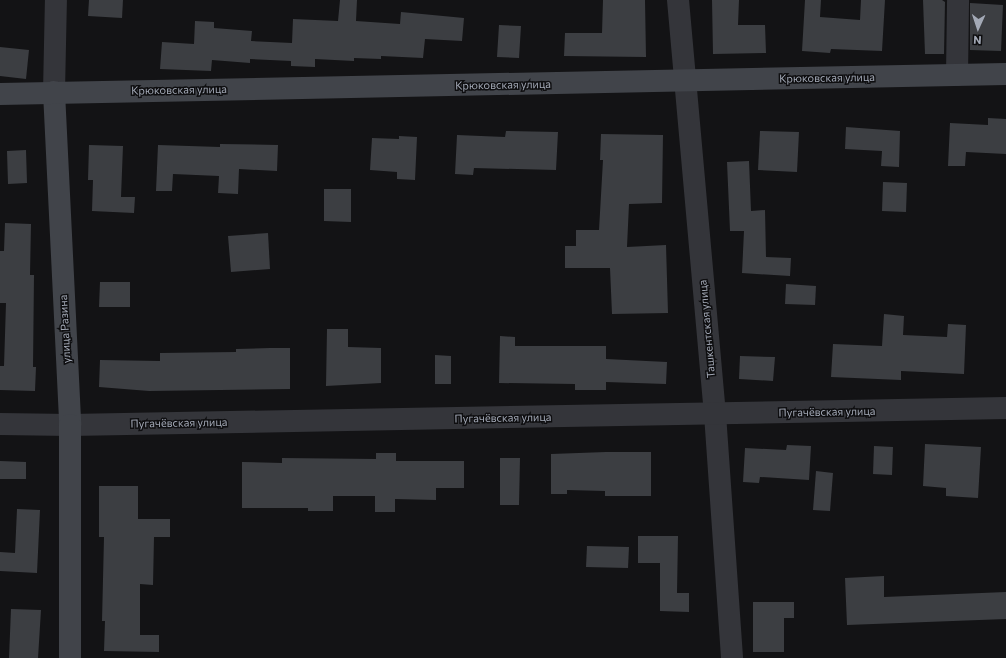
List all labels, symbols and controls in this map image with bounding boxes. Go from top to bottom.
north arrow [958,8,998,48]
text: N [973,34,982,47]
street label: Крюковская улица [779,71,875,85]
street label: Крюковская улица [455,78,551,92]
street label: Крюковская улица [131,83,227,97]
street label: Ташкентская улица [696,279,718,379]
street label: улица Разина [57,295,73,363]
street label: Пугачёвская улица [778,405,876,419]
street label: Пугачёвская улица [454,411,552,425]
street label: Пугачёвская улица [130,416,228,430]

